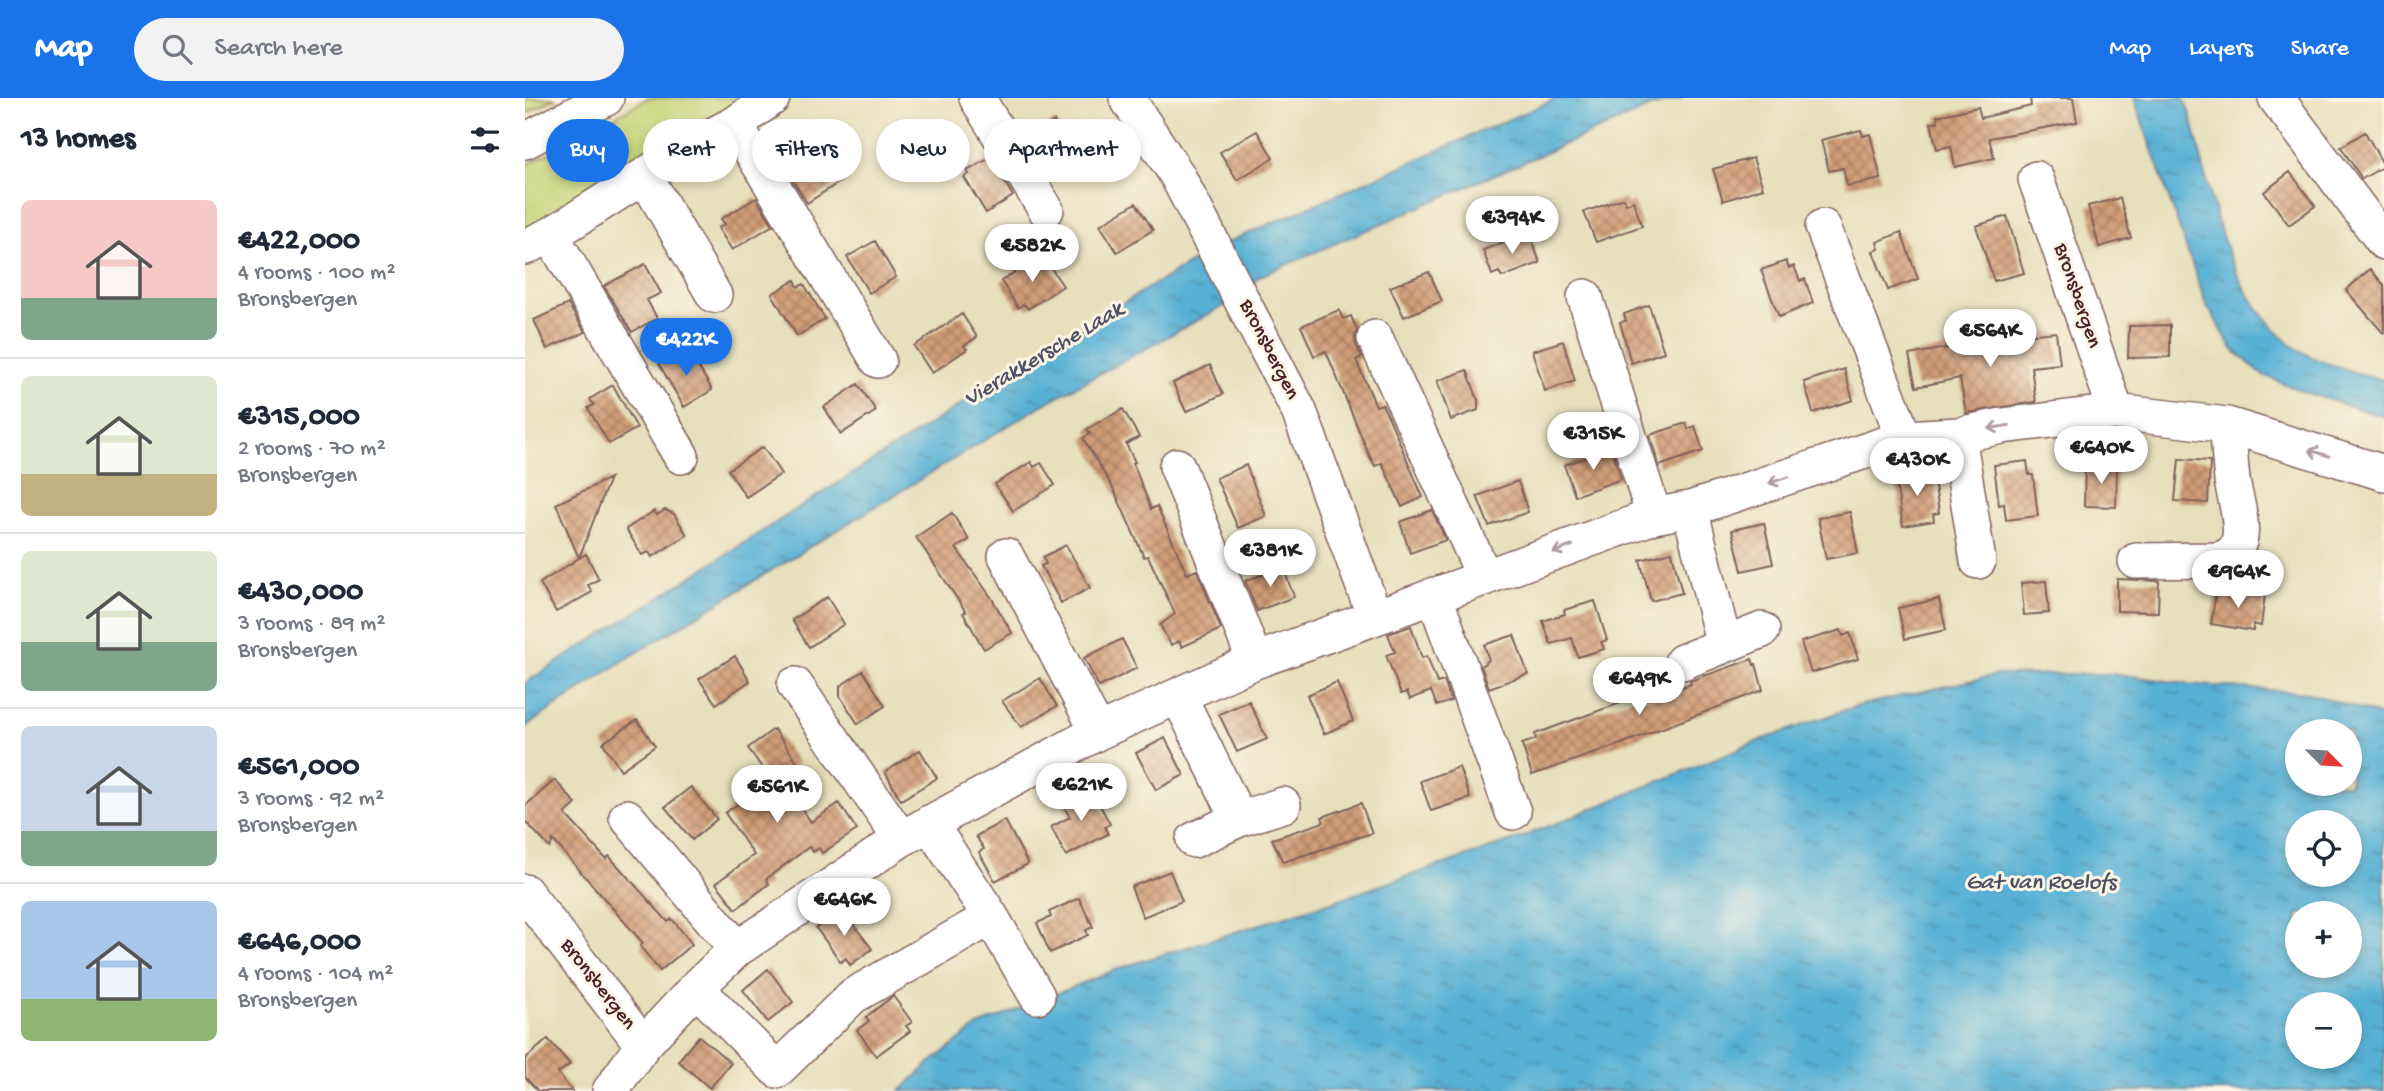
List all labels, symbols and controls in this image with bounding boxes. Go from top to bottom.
search box [134,18,624,81]
text: Map [35,30,92,68]
icon: search [158,30,196,68]
text: Search here [214,34,343,65]
text: Map [2109,35,2151,64]
text: Layers [2189,35,2253,64]
text: Share [2291,35,2349,64]
chip: Buy [546,119,629,182]
chip: Rent [643,119,738,182]
chip: Filters [752,119,862,182]
chip: New [876,119,970,182]
chip: Apartment [984,119,1141,182]
icon: filters [466,121,504,159]
text: 13 homes [21,123,135,158]
pin: €394K [1463,197,1561,256]
text: €394K [1482,205,1542,232]
text: €422,000 [238,225,360,260]
pin: €582K [983,225,1081,284]
icon: home [77,228,161,312]
text: €582K [1001,233,1063,260]
street label: Bronsbergen [2046,239,2106,352]
text: 4 rooms · 100 m² [238,260,396,287]
text: Bronsbergen [238,287,357,314]
water label: Vierakkersche Laak [959,295,1131,413]
street label: Bronsbergen [1232,295,1304,404]
pin: €564K [1941,310,2039,369]
pin: €422K [637,318,735,378]
text: €564K [1960,318,2021,345]
text: €422K [656,327,716,354]
text: €315,000 [238,401,360,436]
icon: home [77,404,161,488]
pin: €315K [1544,412,1642,472]
text: €315K [1563,421,1623,448]
one-way arrow [1988,421,2011,434]
pin: €640K [2052,426,2150,486]
text: €640K [2070,435,2132,462]
text: 2 rooms · 70 m² [238,436,386,463]
pin: €430K [1868,438,1966,498]
one-way arrow [2308,446,2330,459]
text: €430K [1886,447,1948,474]
text: Bronsbergen [238,463,357,490]
one-way arrow [1769,475,1791,487]
pin: €381K [1221,530,1319,589]
text: €381K [1240,538,1300,565]
one-way arrow [1553,544,1575,556]
pin: €964K [2189,550,2287,610]
text: €964K [2208,559,2268,586]
text: €430,000 [238,576,363,611]
icon: home [77,579,161,663]
text: 3 rooms · 89 m² [238,611,385,638]
text: Bronsbergen [238,638,357,665]
pin: €649K [1590,658,1688,717]
text: €649K [1609,666,1669,693]
north arrow [2285,719,2363,796]
map controls [2285,719,2362,1069]
text: €561,000 [238,751,359,786]
icon: home [77,754,161,838]
pin: €621K [1032,764,1130,823]
pin: €561K [728,766,826,825]
text: €621K [1052,772,1110,799]
text: €561K [747,774,807,801]
text: 3 rooms · 92 m² [238,786,384,813]
button: locate [2285,810,2362,887]
text: Bronsbergen [238,813,357,840]
water label: Gat van Roelofs [1966,870,2118,897]
pin: €646K [795,878,893,938]
text: €646K [814,887,874,914]
button: + [2285,901,2362,978]
text: €646,000 [238,926,361,961]
icon: home [77,929,161,1013]
street label: Bronsbergen [553,934,640,1036]
text: 4 rooms · 104 m² [238,961,393,988]
text: Bronsbergen [238,988,357,1015]
button: − [2285,992,2362,1069]

